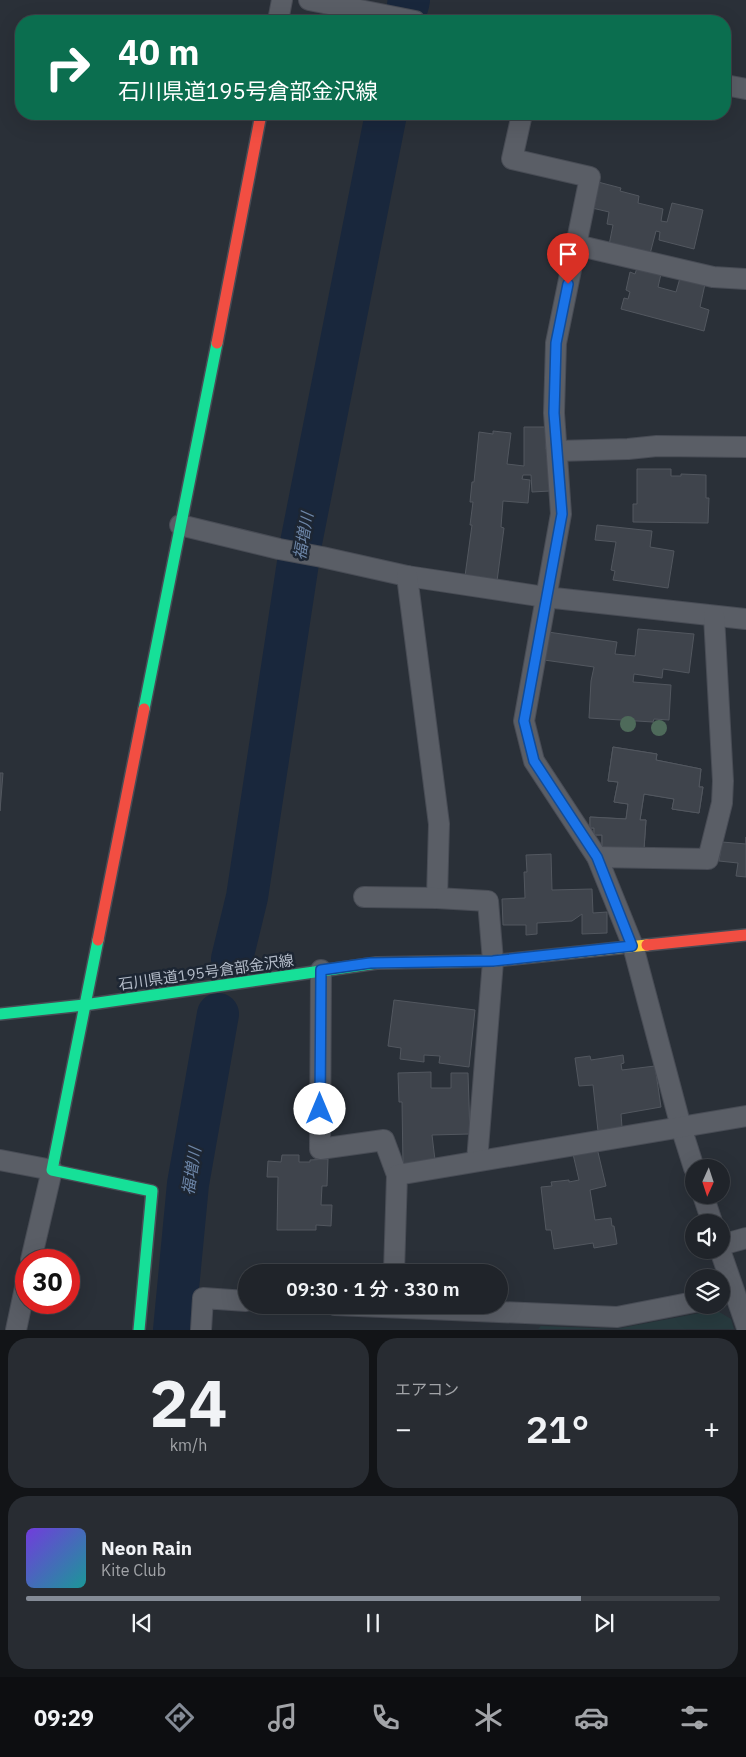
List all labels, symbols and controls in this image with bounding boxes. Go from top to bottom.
text: 40 m [118,29,200,75]
icon: right [35,35,100,100]
text: 石川県道195号倉部金沢線 [118,76,378,105]
pin [547,233,589,284]
icon: arrive [554,240,582,268]
water label: 福増川 [289,509,317,561]
street label: 石川県道195号倉部金沢線 [117,950,295,994]
position arrow [293,1082,345,1134]
water label: 福増川 [177,1144,205,1196]
north arrow [685,1159,730,1204]
map controls [685,1159,730,1314]
button: sound [685,1214,730,1259]
speed limit sign: 30 [15,1249,80,1314]
button: layers [685,1269,730,1314]
text: 09:30 · 1 分 · 330 m [286,1277,460,1301]
text: 24 [149,1360,228,1445]
text: エアコン [395,1379,459,1399]
text: 21° [526,1404,589,1453]
text: − [395,1410,412,1447]
text: + [703,1410,720,1447]
text: km/h [170,1435,207,1455]
text: Neon Rain [101,1536,192,1560]
text: Kite Club [101,1560,166,1580]
icon: previous [128,1609,156,1637]
icon: pause [359,1609,387,1637]
icon: next [590,1609,618,1637]
icon: directions [162,1700,197,1735]
icon: music [265,1700,300,1735]
icon: phone [368,1700,403,1735]
icon: climate [471,1700,506,1735]
icon: car [574,1700,609,1735]
icon: filters [677,1700,712,1735]
text: 09:29 [34,1703,94,1732]

